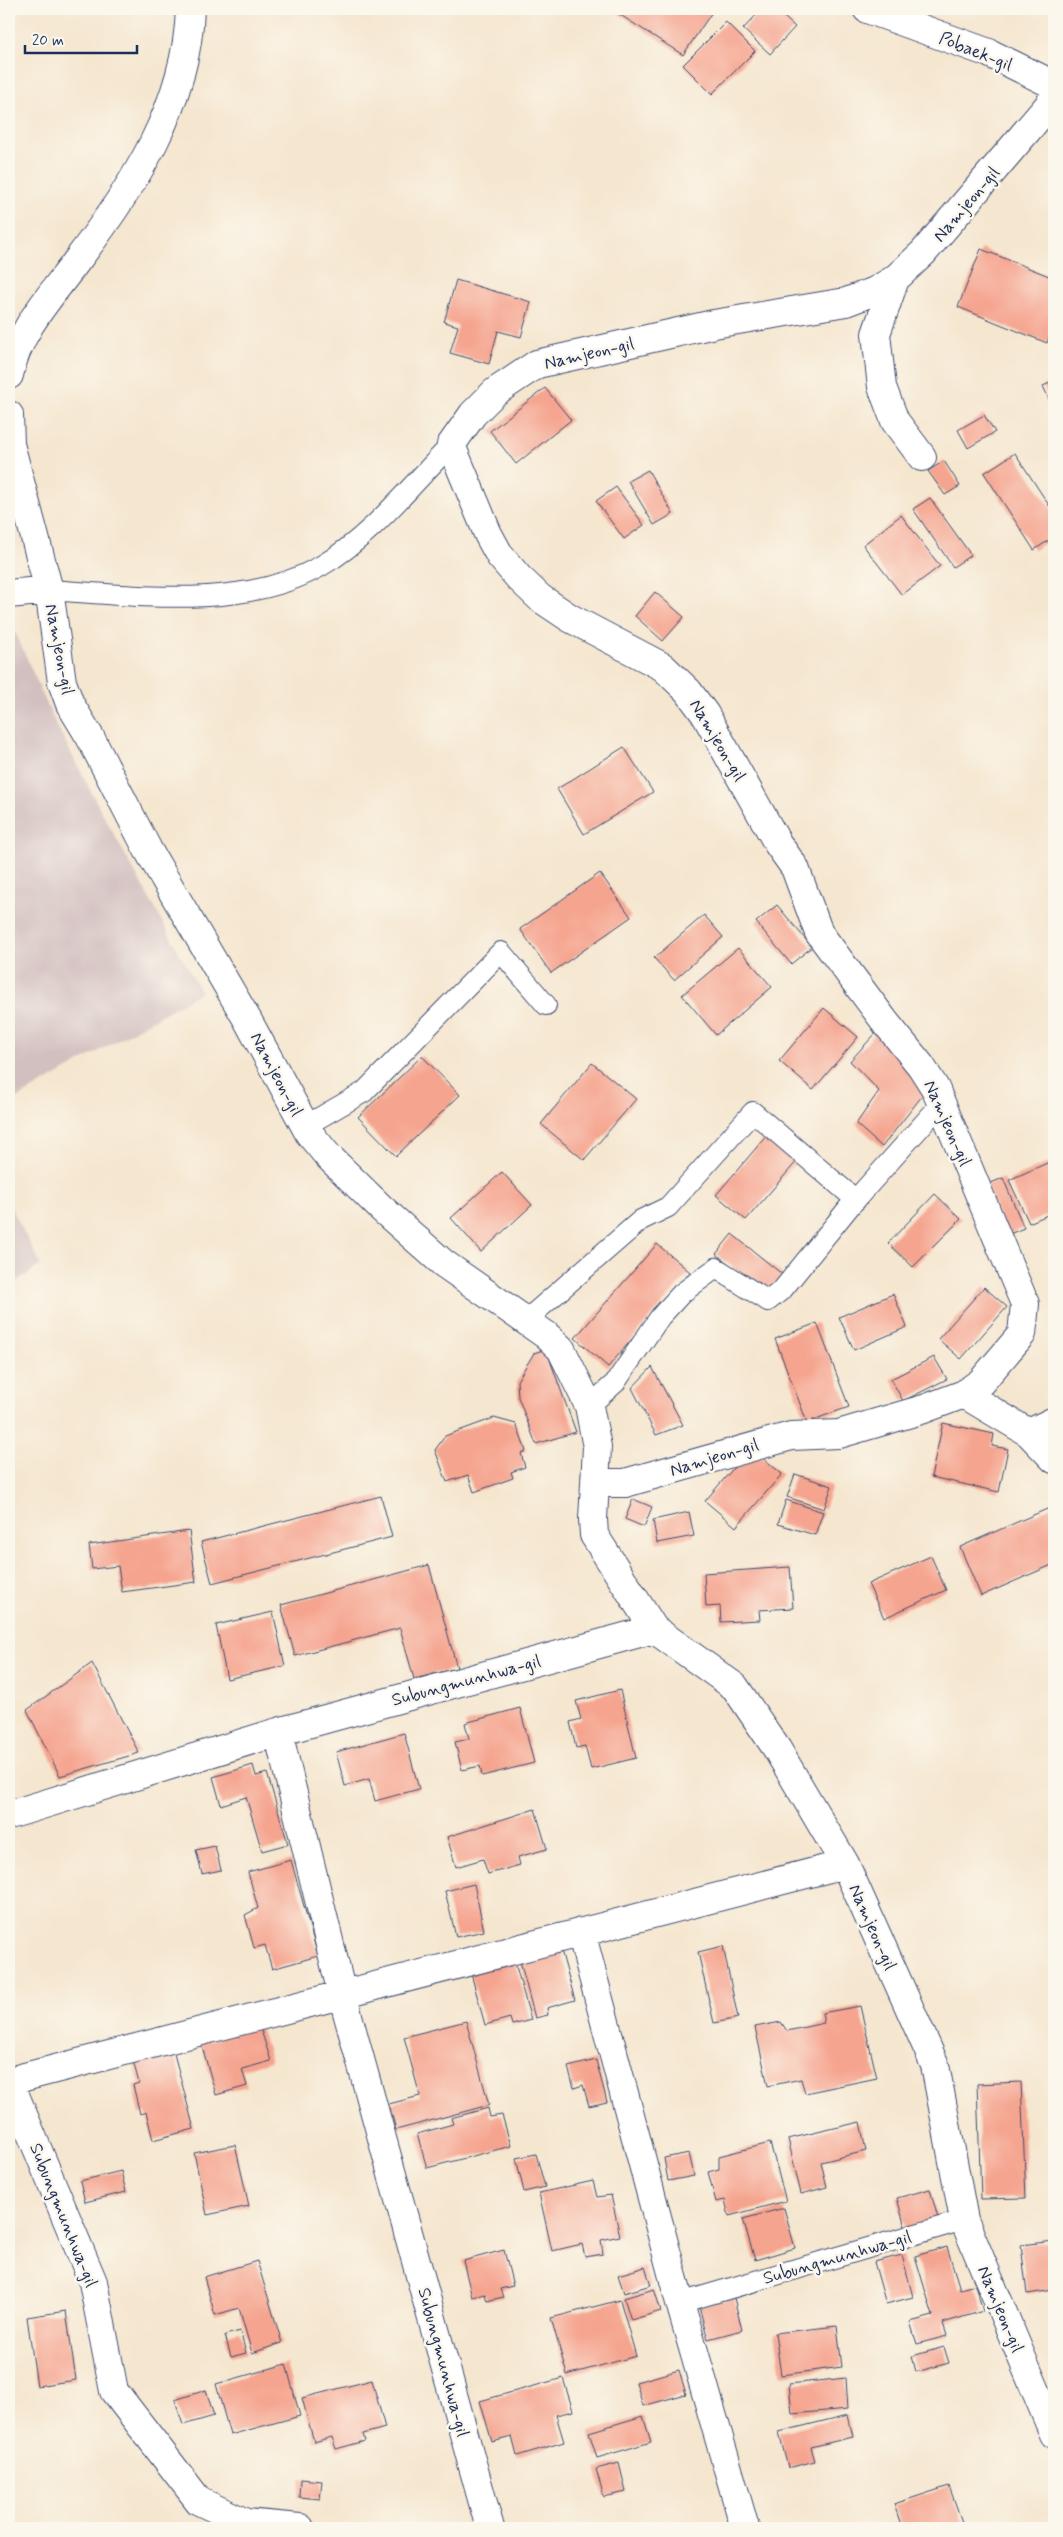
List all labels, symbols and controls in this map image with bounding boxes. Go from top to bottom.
scale bar [25,22,138,54]
street label: Pobaek-gil [935,26,1016,77]
text: 20 m [32,31,64,51]
street label: Namjeon-gil [928,162,1005,248]
street label: Namjeon-gil [542,332,637,376]
street label: Namjeon-gil [38,602,80,697]
street label: Namjeon-gil [683,695,751,786]
street label: Namjeon-gil [244,1028,308,1121]
street label: Namjeon-gil [917,1077,977,1170]
street label: Namjeon-gil [667,1433,762,1483]
street label: Subungmunhwa-gil [389,1650,543,1712]
street label: Namjeon-gil [842,1881,902,1974]
street label: Subungmunhwa-gil [23,2140,103,2291]
street label: Subungmunhwa-gil [760,2225,914,2291]
street label: Namjeon-gil [971,2262,1029,2356]
street label: Subungmunhwa-gil [412,2285,474,2439]

